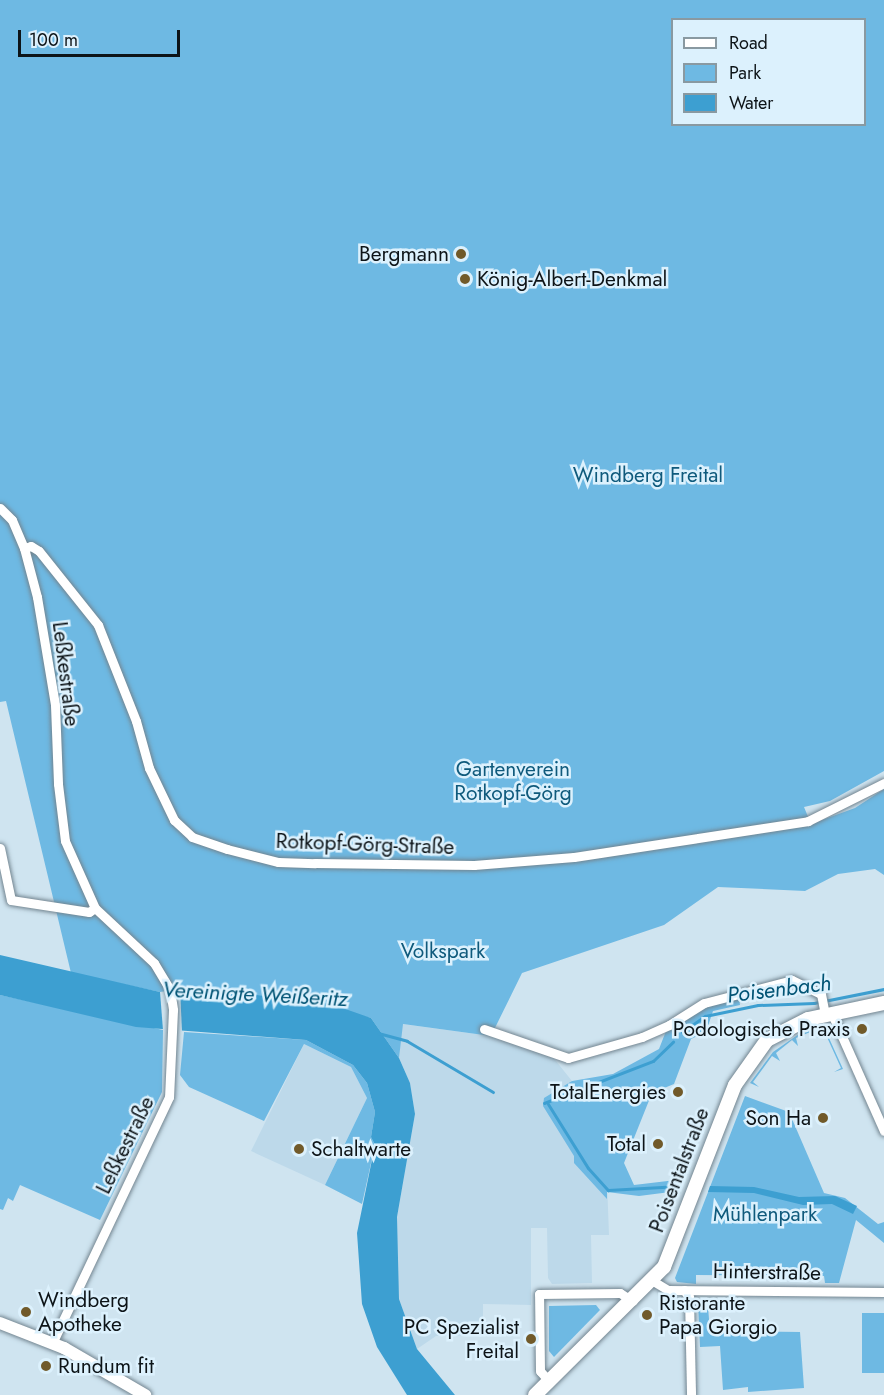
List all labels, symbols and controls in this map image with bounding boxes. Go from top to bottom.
scale bar [21,18,183,56]
legend [671,18,866,126]
text: 100 m [29,27,78,53]
text: Road [729,30,768,56]
text: Park [729,60,761,86]
text: Water [729,90,773,116]
place label: Bergmann [359,241,449,267]
marker: Bergmann [454,247,468,261]
place label: König-Albert-Denkmal [477,266,667,292]
marker: König-Albert-Denkmal [458,272,472,286]
park label: Windberg Freital [573,462,723,488]
street label: Leßkestraße [47,620,85,728]
park label: Gartenverein Rotkopf-Görg [454,756,572,806]
street label: Rotkopf-Görg-Straße [275,828,455,860]
park label: Volkspark [401,938,485,964]
water label: Poisenbach [725,970,833,1008]
water label: Vereinigte Weißeritz [162,976,348,1012]
place label: Podologische Praxis [673,1016,850,1042]
marker: Podologische Praxis [855,1022,869,1036]
place label: TotalEnergies [550,1079,666,1105]
marker: TotalEnergies [671,1085,685,1099]
street label: Leßkestraße [91,1092,159,1198]
street label: Poisentalstraße [644,1104,714,1236]
place label: Son Ha [746,1105,811,1131]
marker: Son Ha [816,1111,830,1125]
place label: Total [607,1131,646,1157]
place label: Schaltwarte [311,1136,411,1162]
marker: Total [651,1137,665,1151]
marker: Schaltwarte [292,1142,306,1156]
park label: Mühlenpark [713,1201,817,1227]
street label: Hinterstraße [713,1258,821,1286]
place label: Windberg Apotheke [38,1287,129,1337]
place label: Ristorante Papa Giorgio [659,1290,777,1340]
marker: Windberg Apotheke [19,1305,33,1319]
marker: Ristorante Papa Giorgio [640,1308,654,1322]
place label: PC Spezialist Freital [404,1314,519,1364]
marker: PC Spezialist Freital [524,1332,538,1346]
place label: Rundum fit [58,1353,154,1379]
marker: Rundum fit [39,1359,53,1373]

